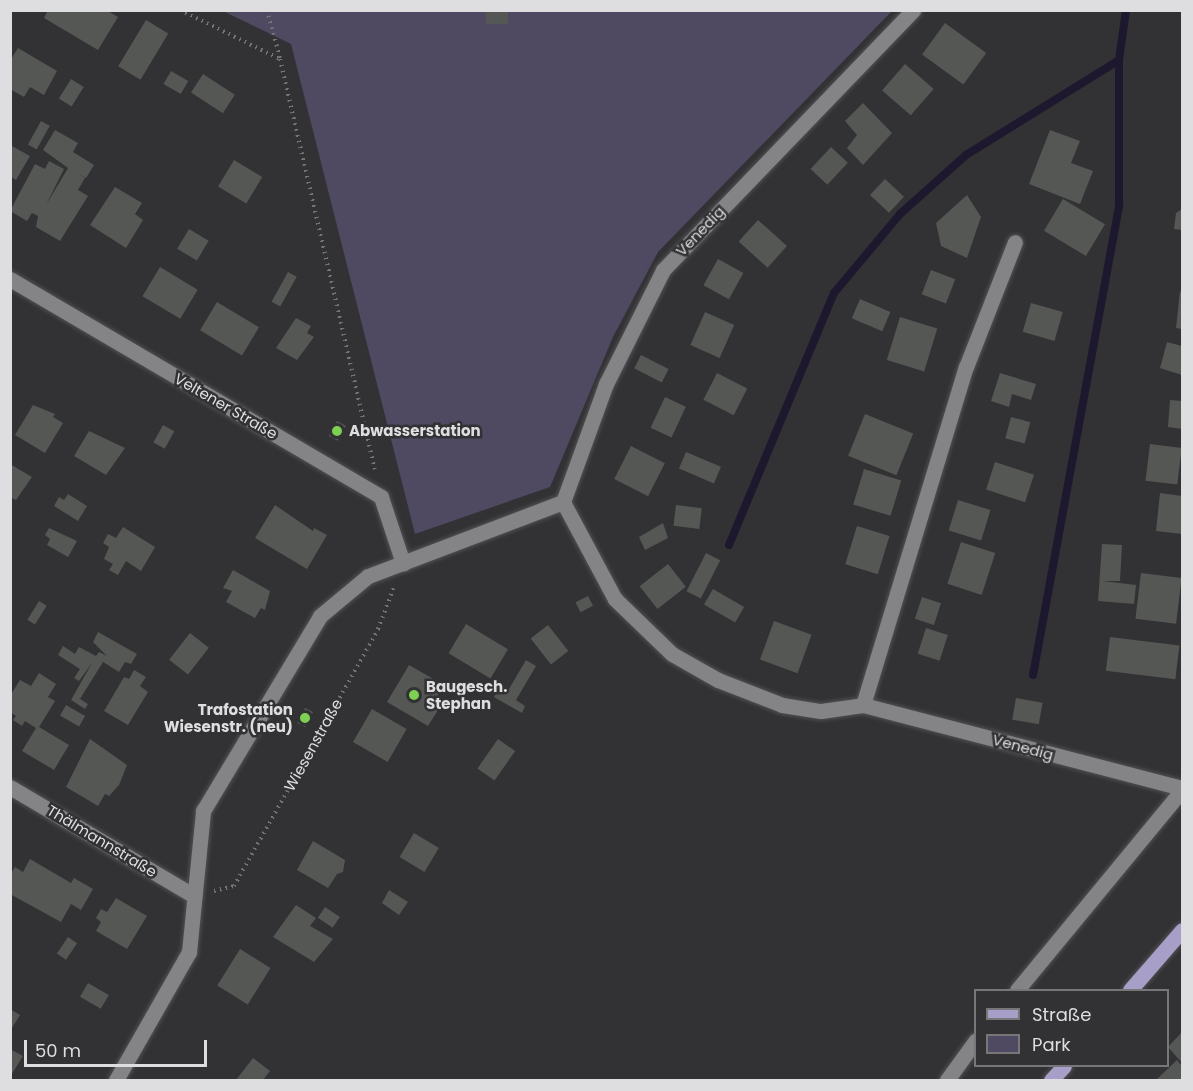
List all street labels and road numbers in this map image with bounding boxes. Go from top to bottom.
street label: Venedig [672,202,728,260]
street label: Veltener Straße [171,369,281,443]
street label: Wiesenstraße [280,696,346,794]
street label: Venedig [991,730,1055,764]
street label: Thälmannstraße [44,801,160,881]

